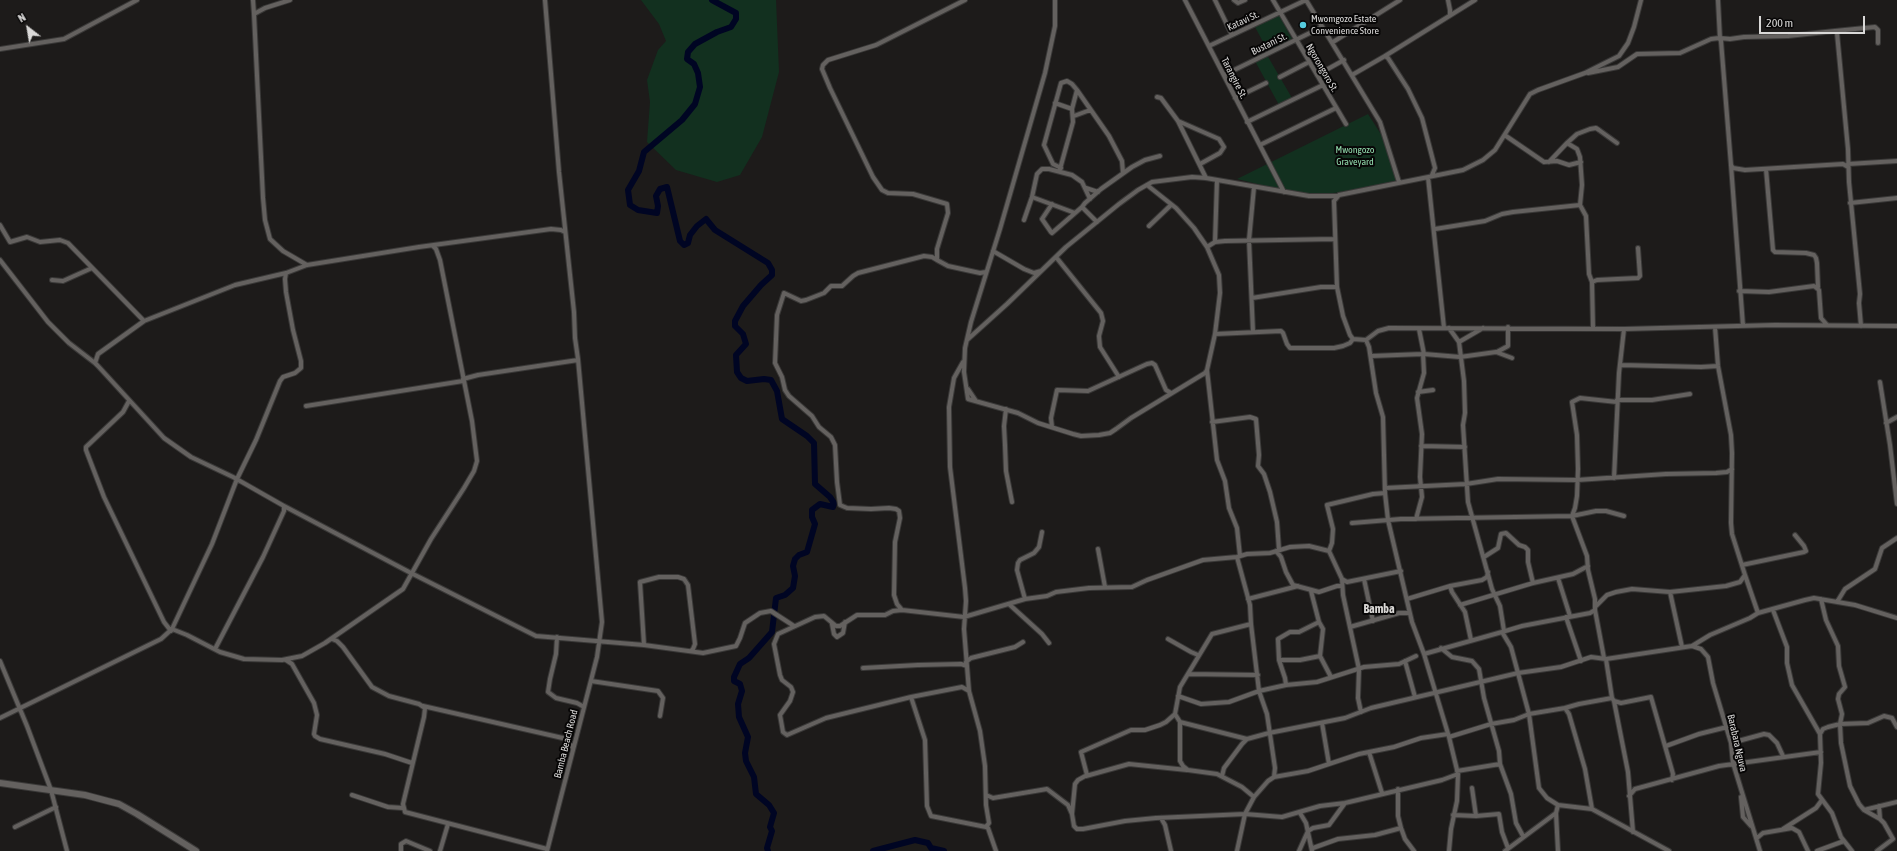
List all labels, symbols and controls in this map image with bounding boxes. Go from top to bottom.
north arrow [8,8,48,48]
street label: Katavi St. [1225,8,1261,34]
scale bar [1761,8,1867,34]
text: N [16,11,28,25]
place label: Mwomgozo Estate Convenience Store [1311,13,1379,36]
text: 200 m [1766,16,1793,30]
marker: Mwomgozo Estate Convenience Store [1298,20,1308,30]
street label: Bustani St. [1249,30,1289,58]
street label: Ngorongoro St. [1303,42,1341,94]
street label: Tarangire St. [1218,55,1250,101]
park label: Mwongozo Graveyard [1335,144,1375,168]
district label: Bamba [1363,602,1395,616]
street label: Bamba Beach Road [552,708,580,780]
street label: Barabara Nguva [1725,713,1749,773]

